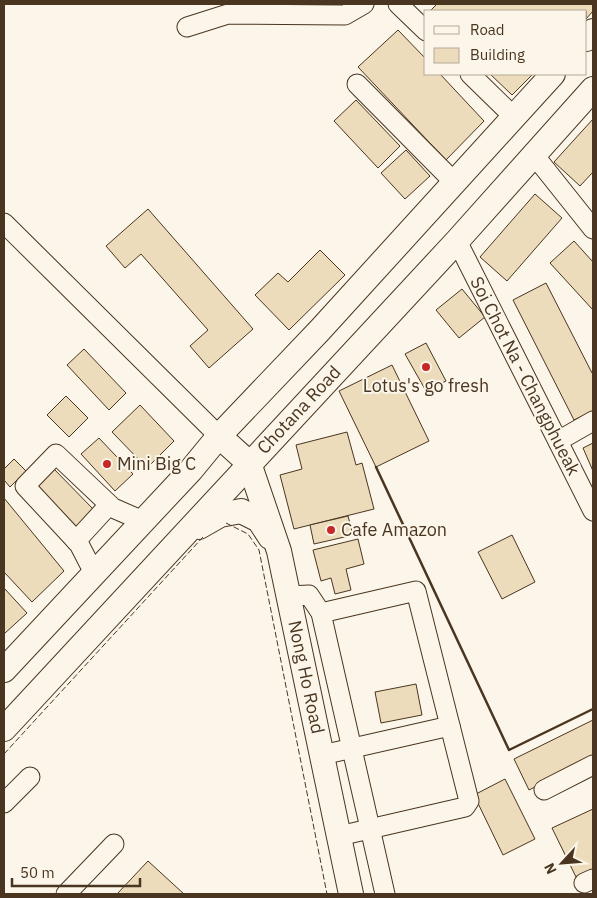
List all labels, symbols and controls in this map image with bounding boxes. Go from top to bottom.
legend [424,10,587,75]
text: Road [470,20,505,39]
text: Building [470,45,525,64]
street label: Soi Chot Na - Changphueak [465,273,586,479]
street label: Chotana Road [252,361,346,459]
marker: Lotus's go fresh [420,361,432,373]
place label: Lotus's go fresh [363,374,489,397]
place label: Mini Big C [117,452,196,475]
marker: Mini Big C [101,458,113,470]
place label: Cafe Amazon [341,518,447,541]
marker: Cafe Amazon [325,524,337,536]
street label: Nong Ho Road [283,618,330,736]
north arrow [537,838,587,888]
scale bar [12,856,140,888]
text: N [540,860,561,877]
text: 50 m [20,863,55,882]

